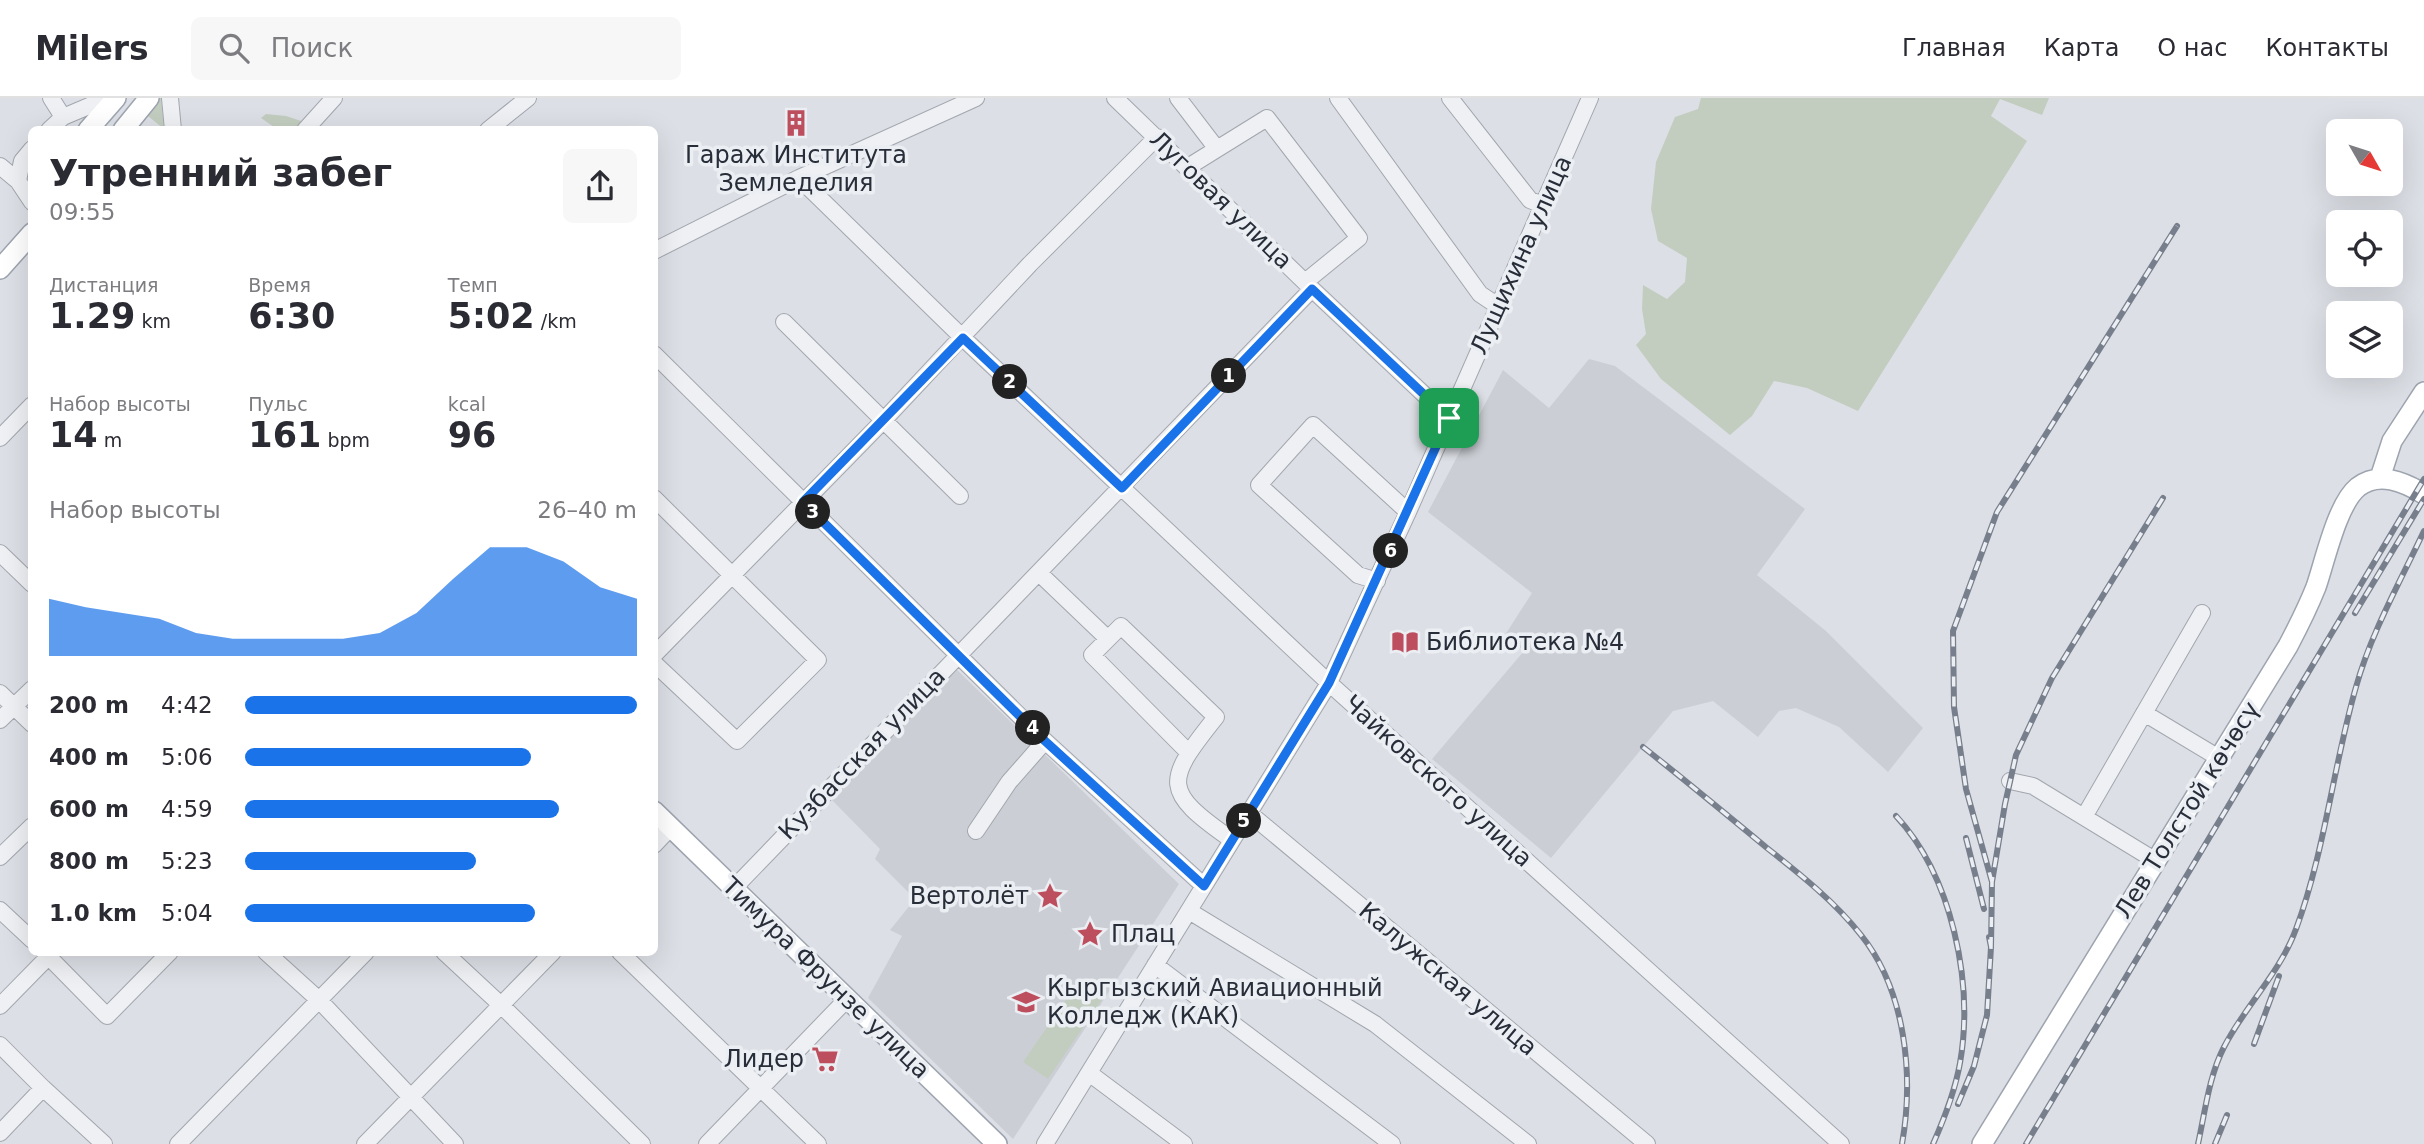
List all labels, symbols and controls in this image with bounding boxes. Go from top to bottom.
search box [191,17,681,80]
text: Milers [35,29,149,68]
icon: search [215,29,253,67]
text: Поиск [271,33,353,63]
text: Главная [1902,34,2006,62]
text: Карта [2044,34,2119,62]
text: О нас [2157,34,2227,62]
text: Контакты [2265,34,2389,62]
building icon: Гараж Института Земледелия [781,108,811,138]
north arrow [2326,119,2403,196]
map controls [2326,119,2403,378]
street label: Луговая улица [1144,125,1298,275]
place label: Гараж Института Земледелия [685,141,907,197]
button: share [563,149,637,223]
text: Утренний забег [49,151,392,195]
street label: Лущихина улица [1465,151,1577,359]
text: 09:55 [49,199,115,225]
button: locate [2326,210,2403,287]
text: Дистанция [49,274,158,296]
text: Время [248,274,311,296]
text: Темп [448,274,498,296]
text: 1.29 [49,296,135,336]
text: 6:30 [248,296,335,336]
text: 5:02 [448,296,535,336]
button: layers [2326,301,2403,378]
text: km [135,310,171,332]
text: /km [535,310,577,332]
pin: 1 [1212,358,1246,394]
pin: 2 [992,364,1028,400]
text: 1 [1222,364,1235,386]
text: 2 [1003,370,1016,392]
pin [1419,388,1479,448]
text: Набор высоты [49,393,191,415]
text: Пульс [248,393,308,415]
text: kcal [448,393,486,415]
icon: arrive [1430,399,1468,437]
text: 14 [49,415,98,455]
text: 161 [248,415,321,455]
text: 96 [448,415,496,455]
text: m [98,429,122,451]
text: bpm [321,429,370,451]
pin: 3 [796,494,830,530]
text: Набор высоты [49,497,221,523]
text: 26–40 m [537,497,637,523]
text: 3 [806,500,819,522]
pin: 6 [1374,533,1408,568]
text: 6 [1384,539,1397,561]
library icon: Библиотека №4 [1390,627,1420,657]
place label: Библиотека №4 [1426,628,1624,656]
street label: Кузбасская улица [773,663,951,845]
street label: Чайковского улица [1338,689,1538,873]
text: 200 m [49,692,129,718]
text: 4:42 [161,692,213,718]
street label: Лев Толстой көчөсү [2109,697,2265,923]
pin: 4 [1016,710,1050,746]
text: 4 [1026,716,1039,738]
text: 400 m [49,744,129,770]
text: 5:06 [161,744,213,770]
text: 600 m [49,796,129,822]
text: 4:59 [161,796,213,822]
pin: 5 [1226,804,1262,838]
text: 5 [1237,809,1250,831]
text: 800 m [49,848,129,874]
text: 5:23 [161,848,213,874]
street label: Тимура Фрунзе улица [716,871,935,1084]
place icon: Вертолёт [1035,881,1065,911]
place label: Вертолёт [910,882,1029,910]
street label: Калужская улица [1353,896,1543,1062]
text: 1.0 km [49,900,137,926]
text: 5:04 [161,900,213,926]
place icon: Плац [1075,919,1105,949]
place label: Плац [1111,920,1175,948]
place label: Кыргызский Авиационный Колледж (КАК) [1047,974,1382,1030]
school or university icon: Кыргызский Авиационный Колледж (КАК) [1011,987,1041,1017]
supermarket icon: Лидер [810,1044,840,1074]
place label: Лидер [724,1045,804,1073]

